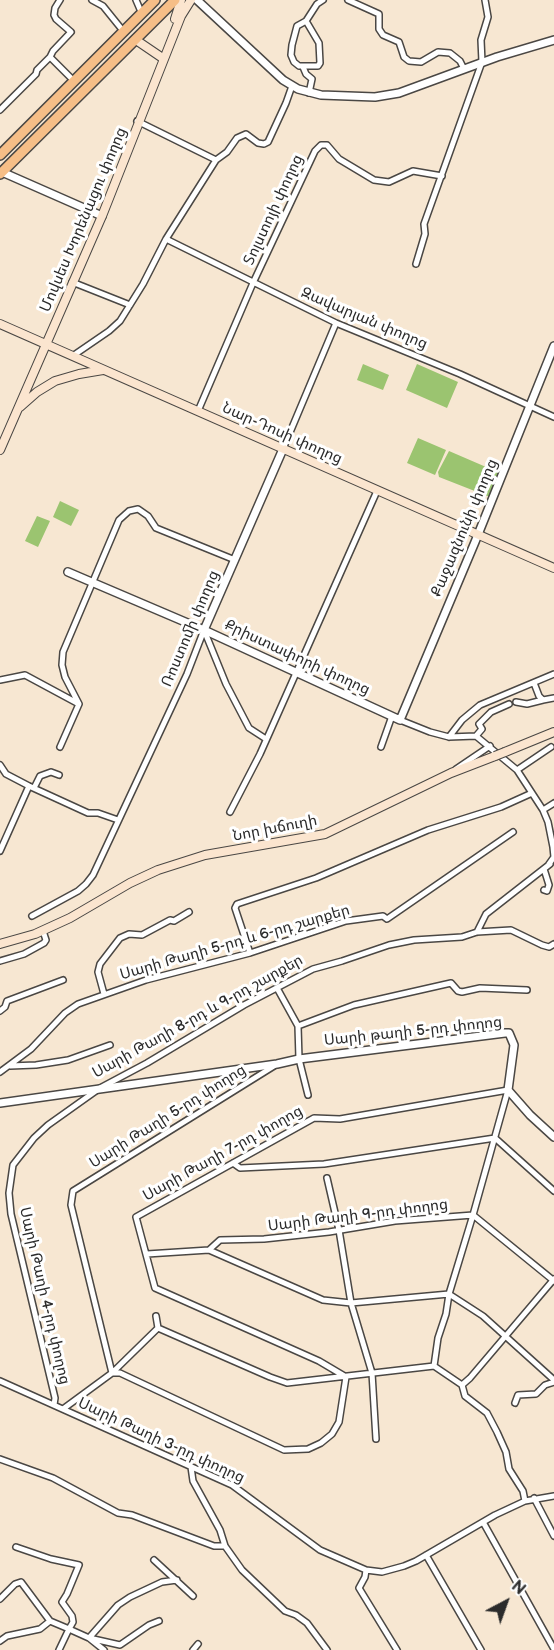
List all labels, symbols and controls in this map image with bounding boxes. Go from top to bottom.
street label: Մովսես Խորենացու փողոց [37,125,131,315]
street label: Տոլստոյի փողոց [241,152,307,268]
street label: Զավարյան փողոց [298,284,430,354]
street label: Նար-Դոսի փողոց [219,399,345,469]
street label: Քաջազնունի փողոց [428,457,502,599]
street label: Ռոստոմի փողոց [158,568,224,690]
street label: Քրիստափորի փողոց [221,616,373,700]
street label: Նոր խճուղի [231,812,319,846]
street label: Սարի Թաղի 5-րդ և 6-րդ շարքեր [118,902,352,984]
street label: Սարի Թաղի 8-րդ և 9-րդ շարքեր [90,951,306,1083]
street label: Սարի թաղի 5-րդ փողոց [323,1014,503,1050]
street label: Սարի Թաղի 5-րդ փողոց [86,1061,250,1173]
street label: Սարի Թաղի 7-րդ փողոց [140,1103,306,1205]
street label: Սարի Թաղի 9-րդ փողոց [267,1196,449,1236]
street label: Սարի Թաղի 4-րդ փողոց [15,1205,73,1387]
street label: Սարի Թաղի 3-րդ փողոց [75,1394,247,1488]
north arrow [476,1572,536,1632]
text: N [507,1577,529,1599]

